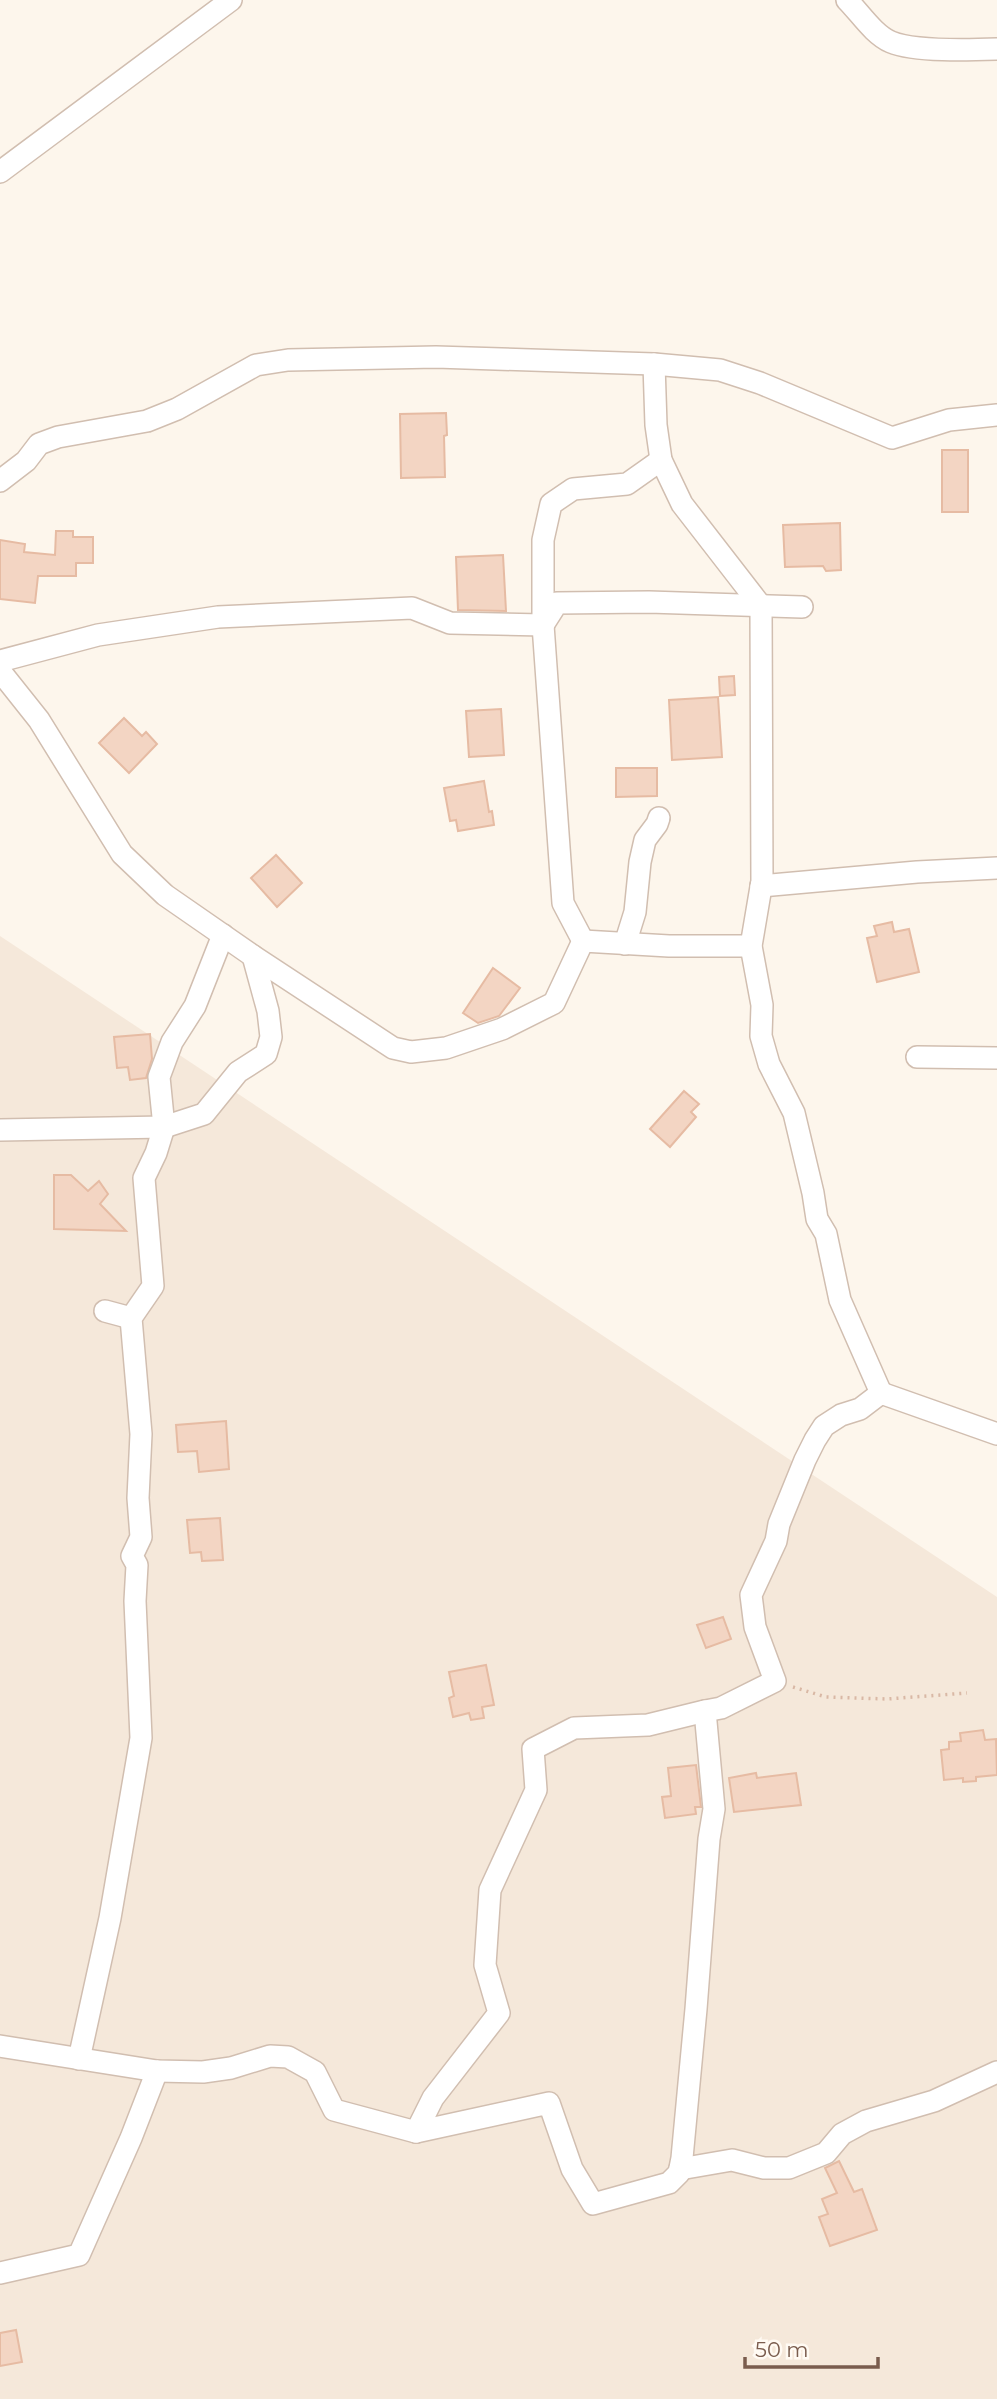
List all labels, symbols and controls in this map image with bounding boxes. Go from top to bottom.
scale bar [745,2326,878,2370]
text: 50 m [755,2337,809,2362]

